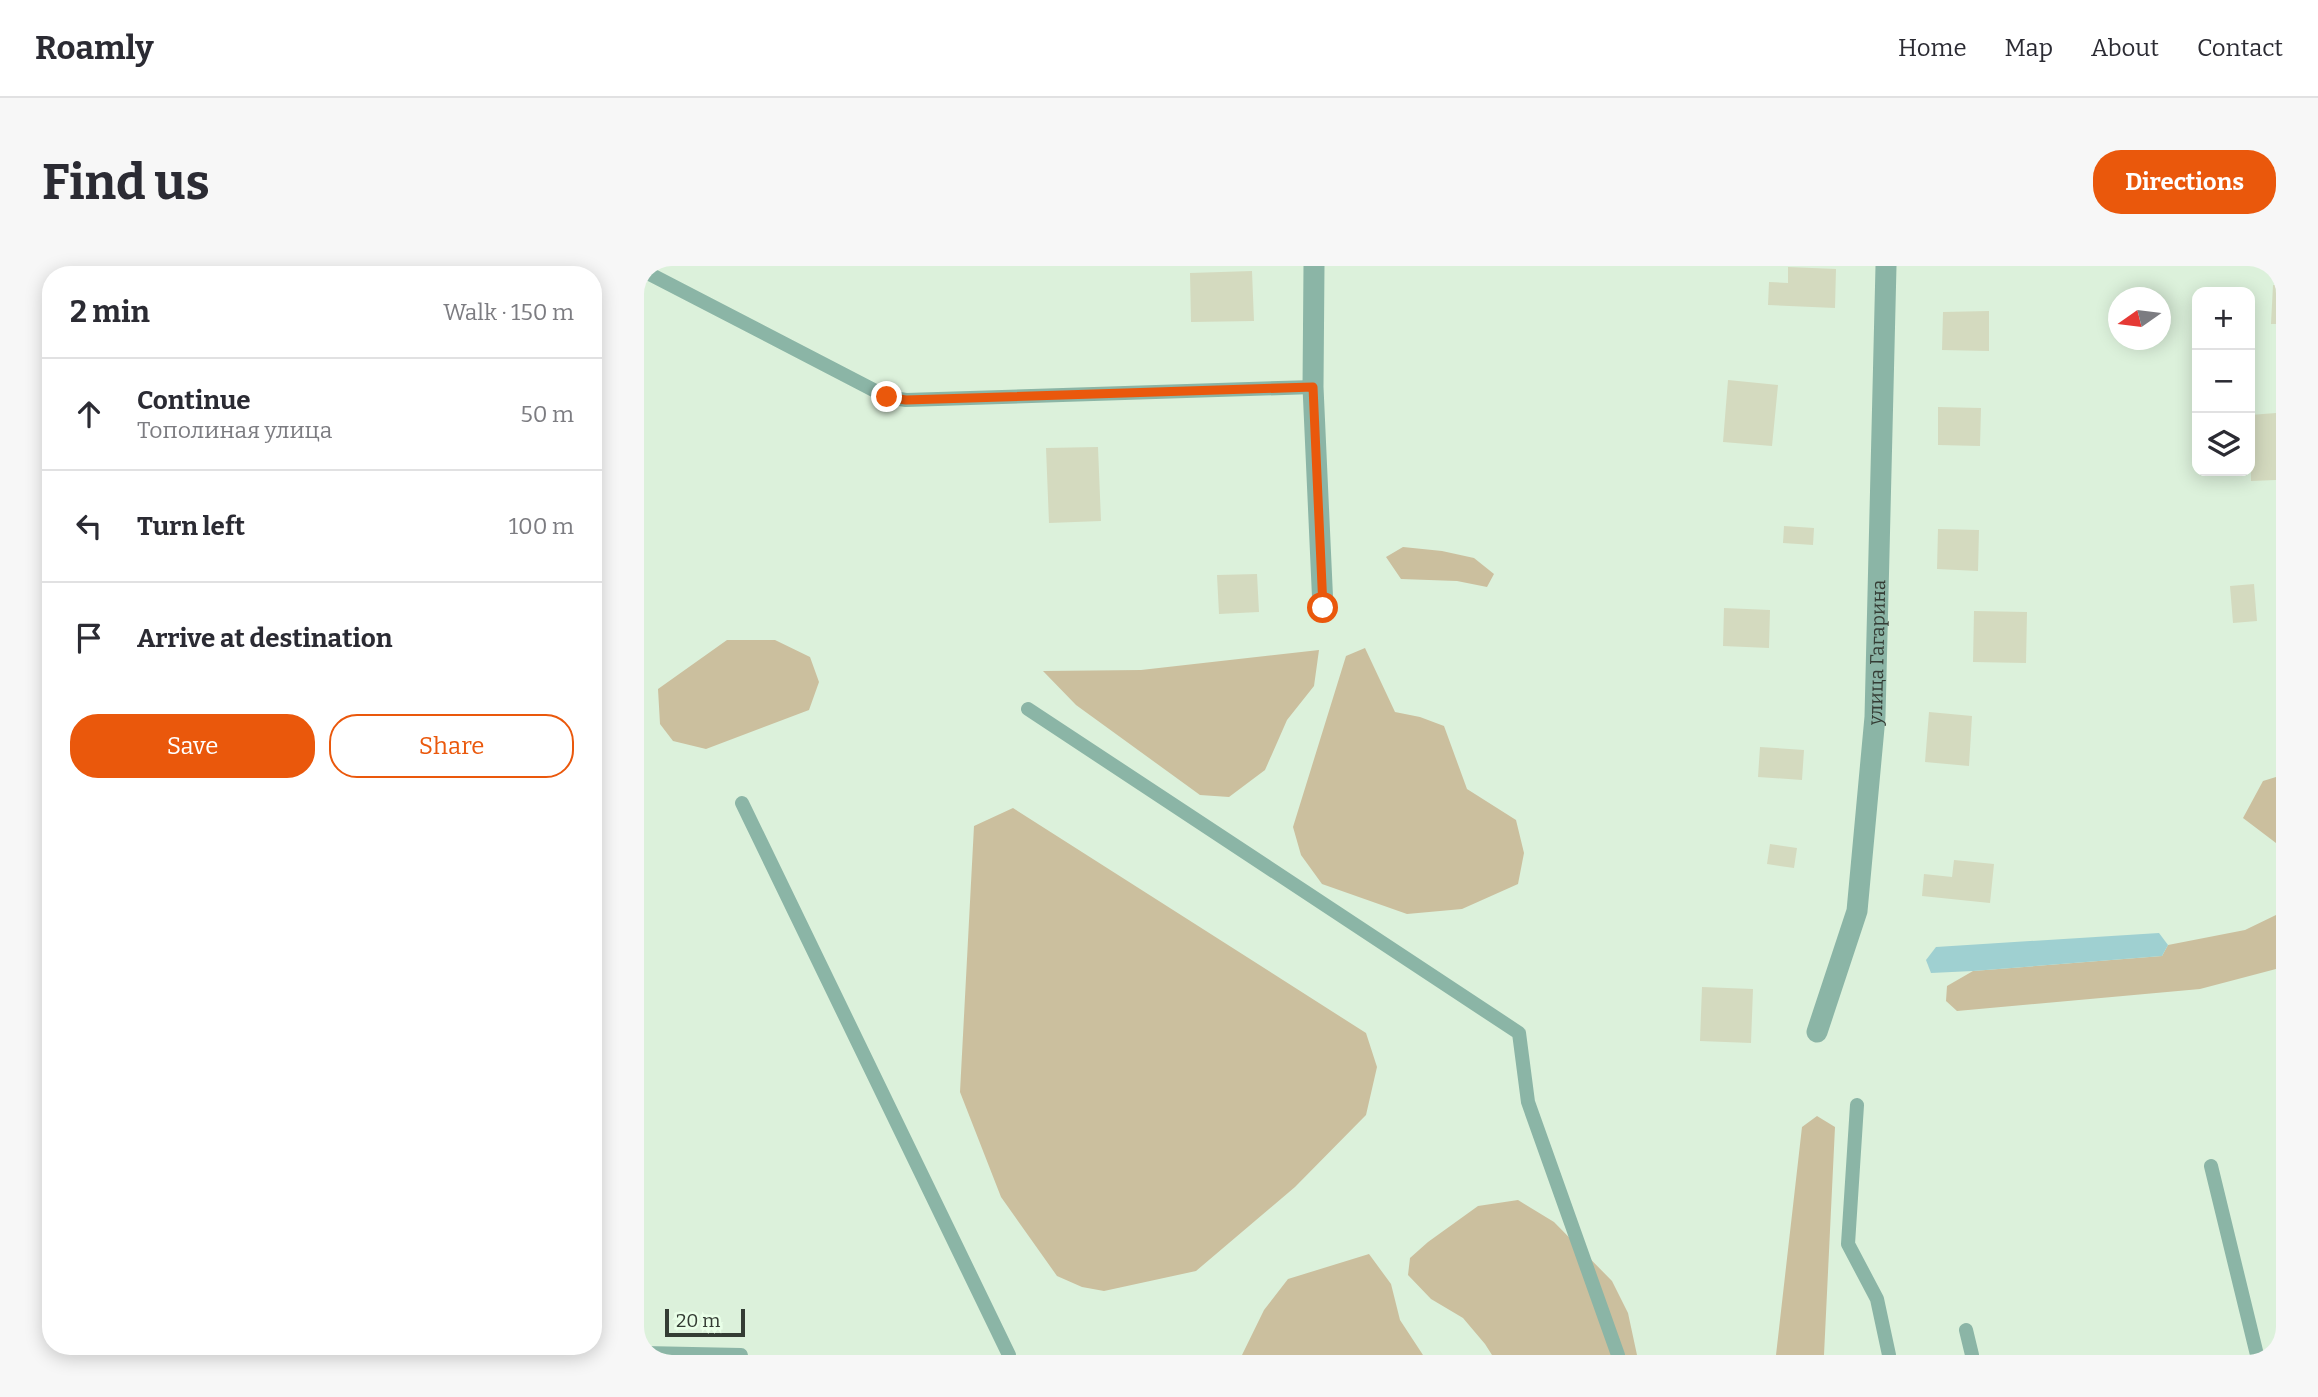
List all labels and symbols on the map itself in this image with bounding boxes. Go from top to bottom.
north arrow [2108,287,2171,350]
route end [871,381,902,412]
street label: улица Гагарина [1863,579,1890,727]
route start [1307,592,1338,623]
scale bar [665,1306,746,1338]

